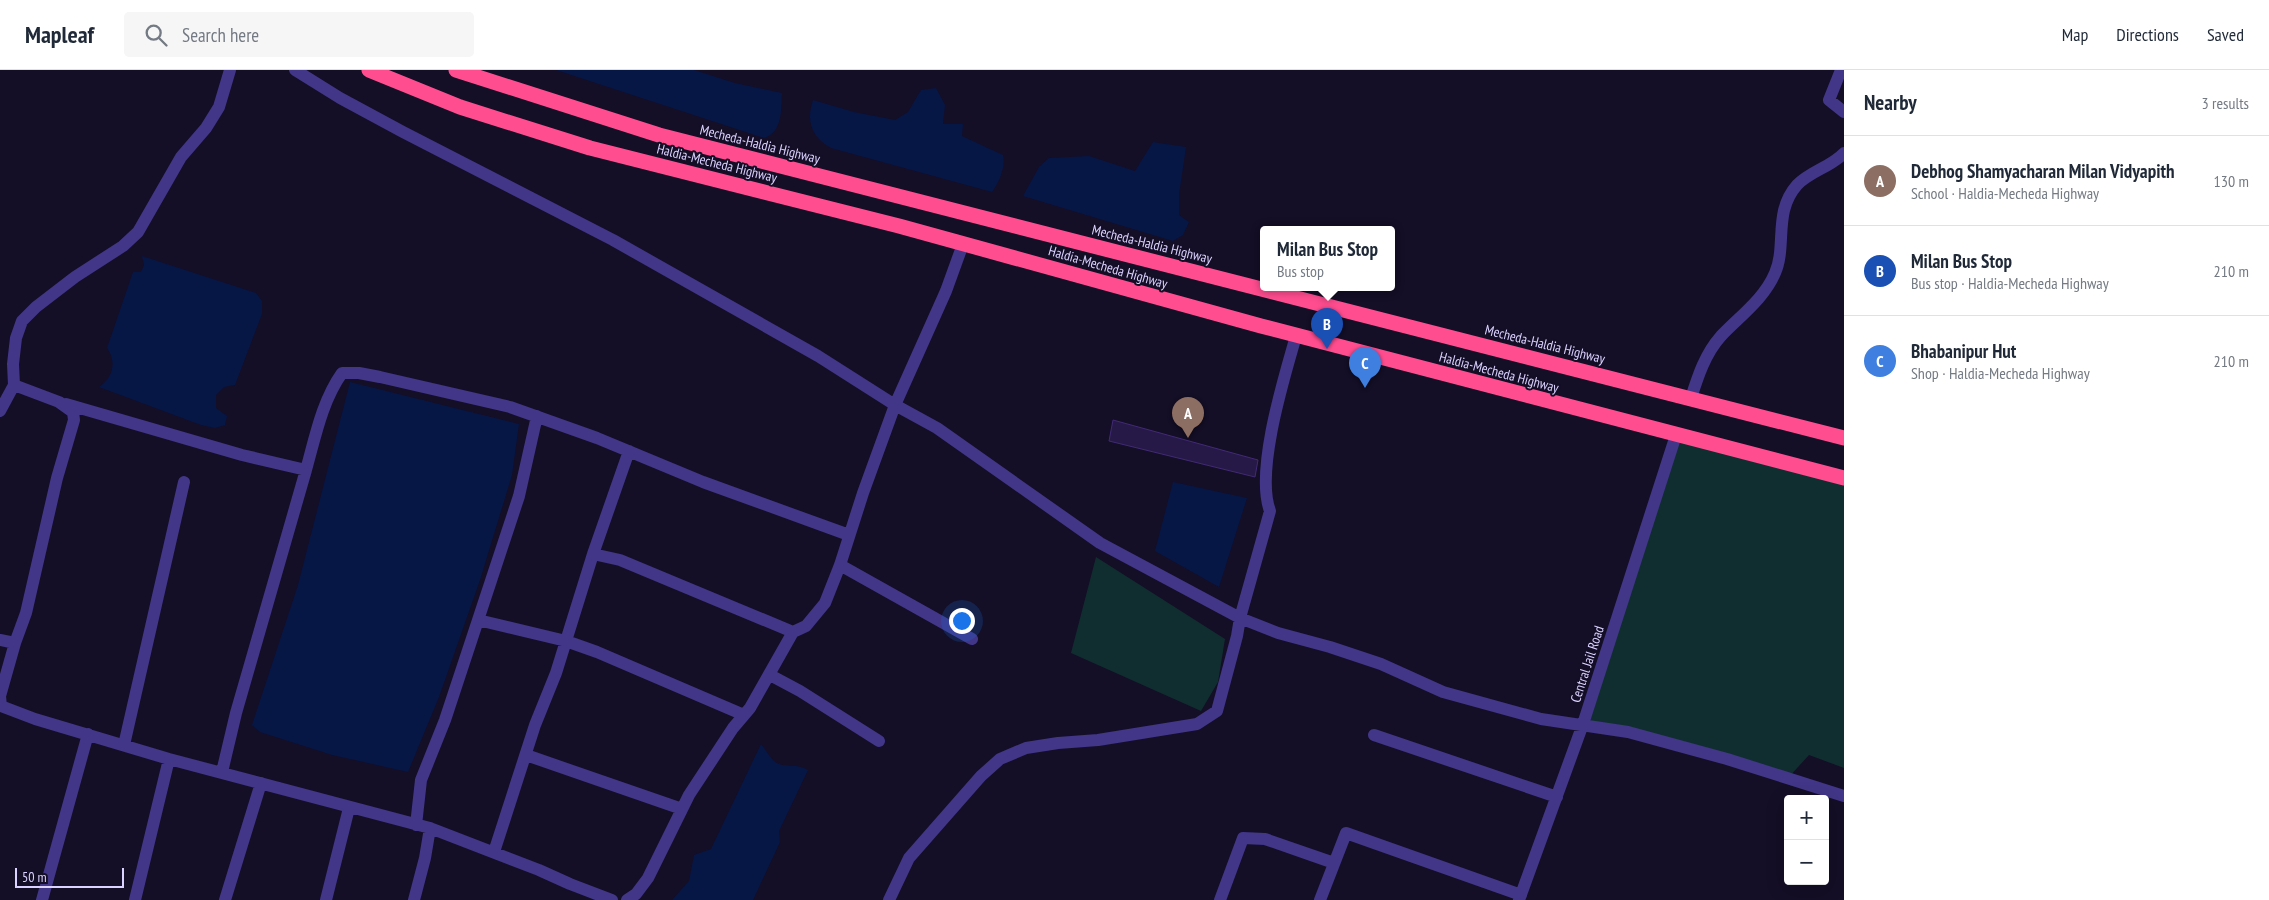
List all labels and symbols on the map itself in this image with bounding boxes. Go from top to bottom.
street label: Mecheda-Haldia Highway [698,120,823,168]
street label: Haldia-Mecheda Highway [655,139,780,187]
street label: Mecheda-Haldia Highway [1090,220,1215,268]
street label: Haldia-Mecheda Highway [1046,241,1170,293]
pin: B [1311,308,1343,349]
street label: Mecheda-Haldia Highway [1483,320,1608,368]
pin: C [1349,347,1381,388]
street label: Haldia-Mecheda Highway [1437,347,1562,397]
pin: A [1172,397,1204,438]
your location [949,608,975,634]
street label: Central Jail Road [1566,623,1608,705]
scale bar [15,865,124,888]

